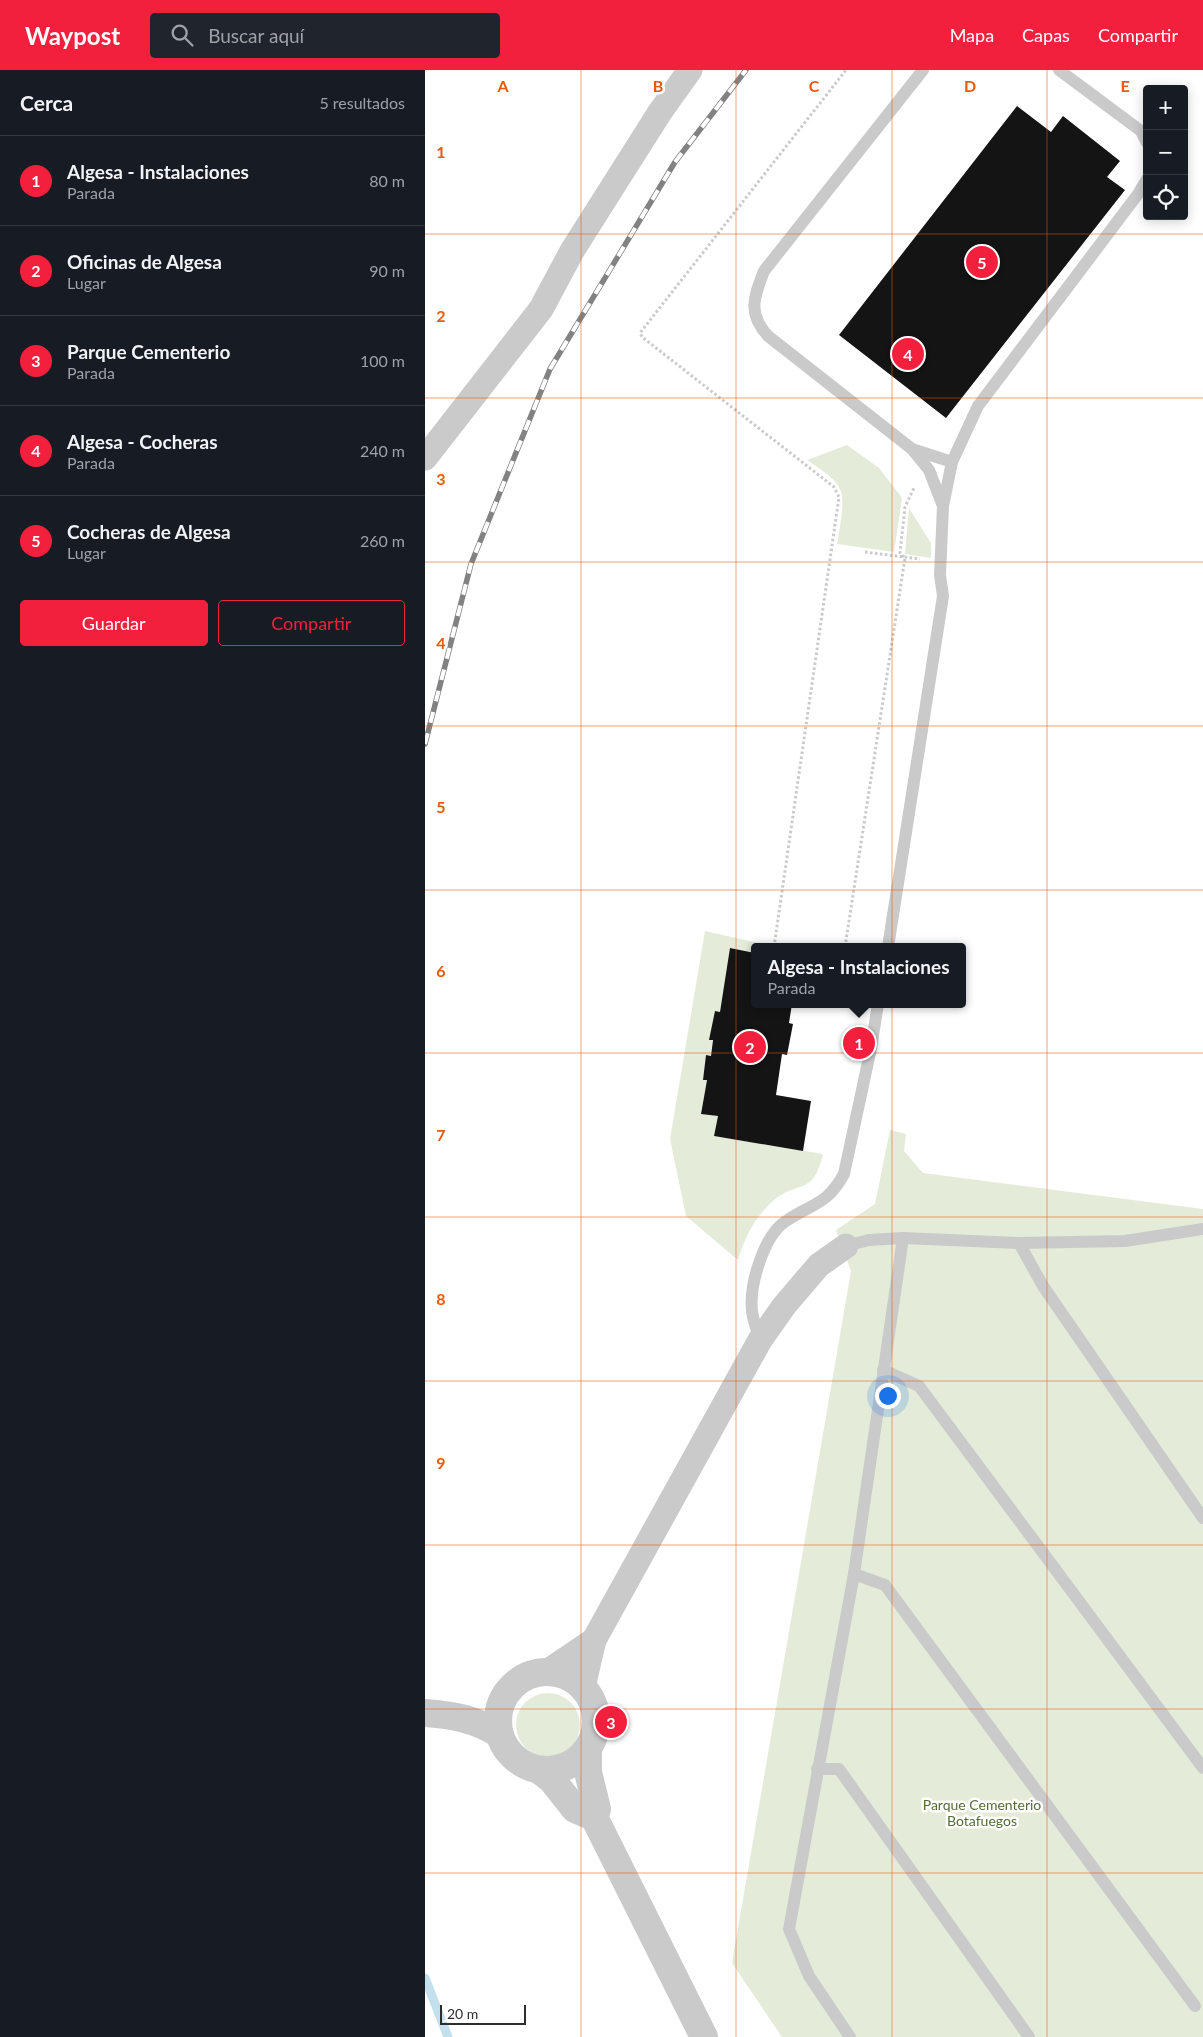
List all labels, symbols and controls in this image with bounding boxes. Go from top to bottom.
search box [150,13,500,58]
text: Waypost [25,21,120,50]
icon: search [168,21,196,49]
text: Buscar aquí [208,24,304,47]
text: Mapa [950,24,994,46]
text: Capas [1022,24,1070,46]
text: Compartir [1098,24,1178,46]
text: A [496,76,509,95]
text: B [653,76,663,95]
text: C [809,76,820,95]
text: D [964,76,976,95]
text: E [1120,76,1130,95]
map controls [1143,85,1188,220]
button: + [1143,85,1188,130]
text: Cerca [20,90,73,115]
text: 5 resultados [319,93,405,112]
button: − [1143,130,1188,175]
text: 1 [436,142,446,161]
text: Algesa - Instalaciones [67,160,249,183]
text: 1 [31,171,41,190]
text: 80 m [369,171,405,190]
button: locate [1143,175,1188,220]
text: Parada [67,183,115,202]
pin: 5 [966,243,998,281]
text: Oficinas de Algesa [67,250,222,273]
text: 2 [31,261,41,280]
text: 90 m [369,261,405,280]
text: Lugar [67,273,106,292]
text: 2 [436,306,446,325]
pin: 4 [892,335,924,373]
text: Parque Cementerio [67,340,230,363]
text: 3 [31,351,41,370]
text: 100 m [360,351,405,370]
text: Parada [67,363,115,382]
text: Algesa - Cocheras [67,430,217,453]
text: 4 [31,441,41,460]
text: 240 m [360,441,405,460]
text: Parada [67,453,115,472]
text: 3 [436,469,446,488]
text: Cocheras de Algesa [67,520,231,543]
text: 5 [31,531,41,550]
text: 260 m [360,531,405,550]
text: Lugar [67,543,106,562]
button: Guardar [20,600,208,646]
button: Compartir [218,600,405,646]
text: 4 [436,633,446,652]
text: 5 [436,797,446,816]
popup [751,943,966,1008]
text: Algesa - Instalaciones [768,955,949,978]
text: 6 [436,961,446,980]
text: Parada [768,978,815,997]
pin: 1 [843,1024,875,1062]
pin: 2 [734,1028,766,1066]
text: 7 [436,1125,446,1144]
text: 8 [436,1289,446,1308]
your location [875,1383,901,1409]
text: 9 [436,1453,446,1472]
pin: 3 [595,1703,627,1741]
park label: Parque Cementerio Botafuegos [923,1796,1041,1829]
scale bar [440,2002,526,2025]
text: 20 m [447,2005,478,2022]

